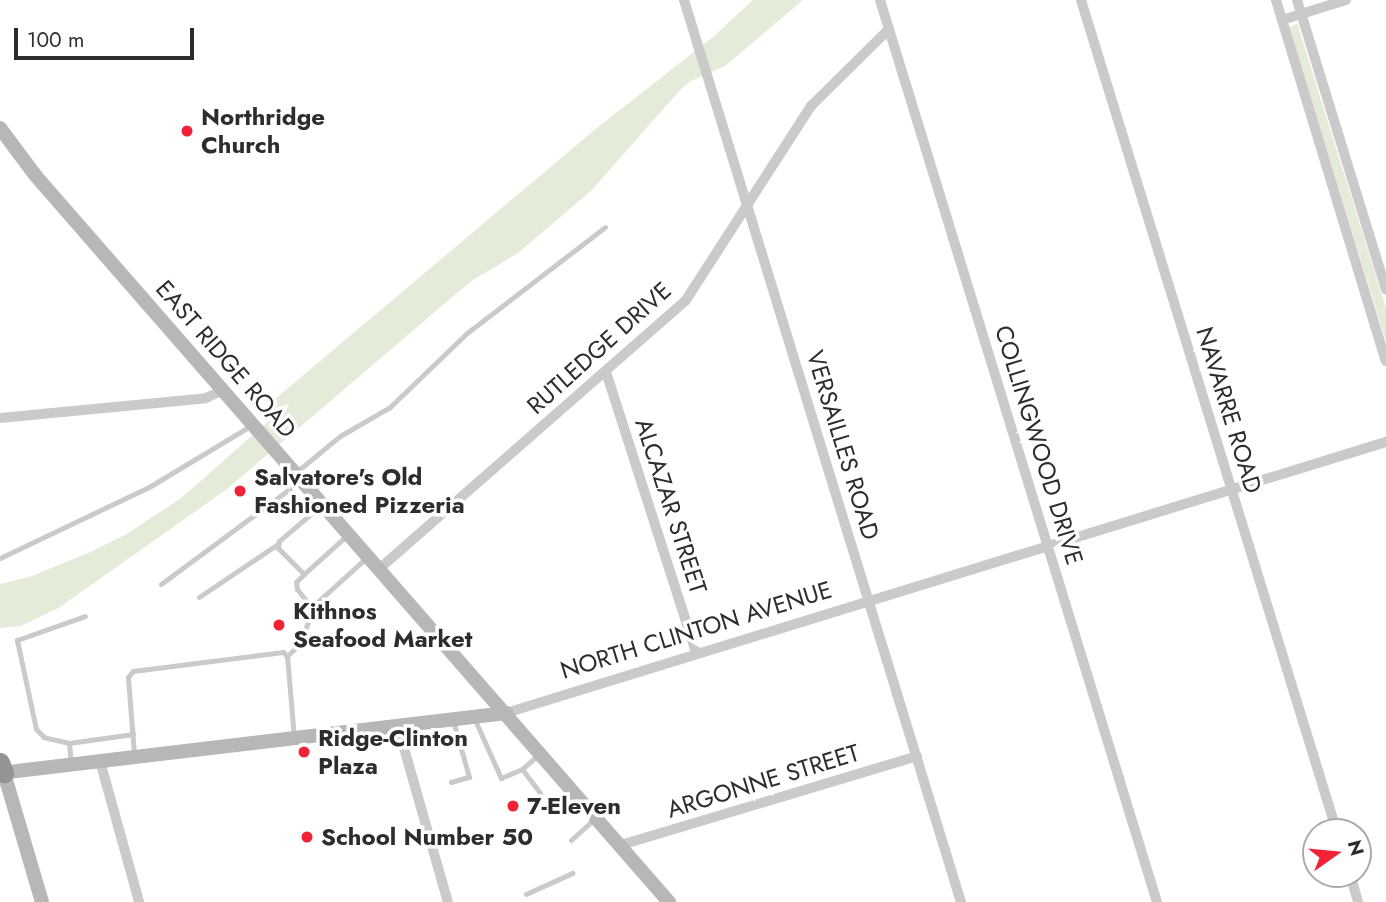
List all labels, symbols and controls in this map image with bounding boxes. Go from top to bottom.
scale bar [18,14,198,58]
text: 100 m [27,25,84,55]
place label: Northridge Church [201,103,325,159]
marker: Northridge Church [179,123,195,139]
street label: EAST RIDGE ROAD [150,274,302,444]
street label: RUTLEDGE DRIVE [521,276,677,420]
street label: COLLINGWOOD DRIVE [989,322,1089,568]
street label: NAVARRE ROAD [1190,323,1268,497]
street label: VERSAILLES ROAD [801,347,885,543]
street label: ALCAZAR STREET [629,415,713,597]
place label: Salvatore's Old Fashioned Pizzeria [254,463,465,519]
marker: Salvatore's Old Fashioned Pizzeria [232,483,248,499]
street label: NORTH CLINTON AVENUE [557,575,835,685]
place label: Kithnos Seafood Market [293,597,472,653]
marker: Kithnos Seafood Market [271,617,287,633]
place label: Ridge-Clinton Plaza [318,724,468,780]
street label: ARGONNE STREET [663,738,863,824]
marker: Ridge-Clinton Plaza [296,744,312,760]
place label: 7-Eleven [527,792,621,820]
marker: 7-Eleven [505,798,521,814]
north arrow [1302,818,1372,888]
place label: School Number 50 [321,823,533,851]
marker: School Number 50 [299,829,315,845]
text: N [1341,837,1371,859]

